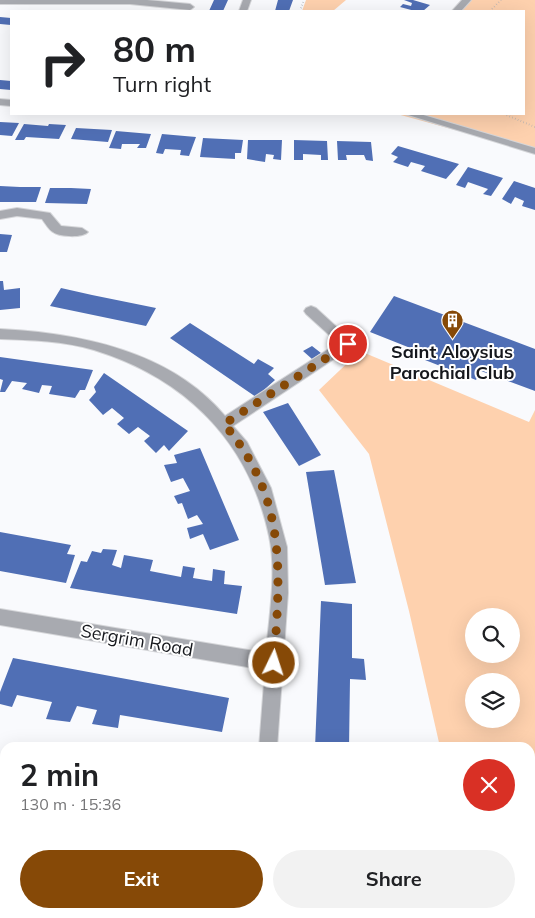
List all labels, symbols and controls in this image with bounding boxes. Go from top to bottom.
text: 80 m [113,27,196,71]
icon: right [30,30,95,95]
text: Turn right [113,70,211,98]
building icon: Saint Aloysius Parochial Club [440,309,464,340]
pin [327,323,369,365]
icon: arrive [334,330,362,358]
place label: Saint Aloysius Parochial Club [390,340,514,384]
map controls [465,608,520,728]
button: search [465,608,520,663]
street label: Sergrim Road [79,619,195,661]
position arrow [247,636,299,688]
button: layers [465,673,520,728]
text: 2 min [20,756,99,794]
button: close [463,759,515,811]
text: 130 m · 15:36 [20,794,121,814]
button: Exit [20,850,263,908]
button: Share [273,850,515,908]

